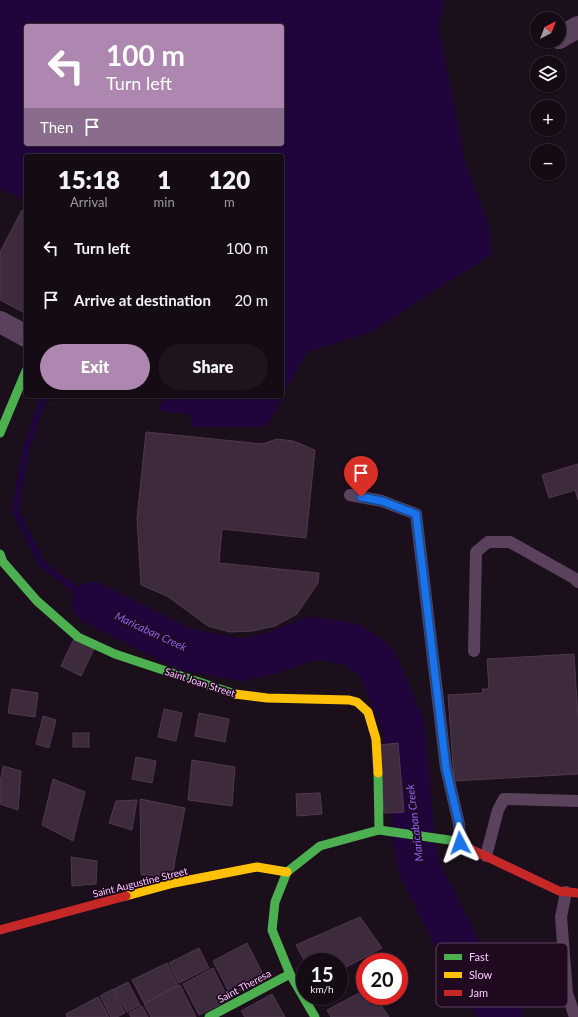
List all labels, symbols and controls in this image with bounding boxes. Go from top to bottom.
north arrow [530,12,566,48]
map controls [530,12,566,180]
text: 100 m [106,38,185,72]
icon: left [40,40,92,92]
button: layers [530,56,566,92]
text: Turn left [106,72,172,94]
button: + [530,100,566,136]
icon: arrive [81,116,103,138]
text: Then [40,118,73,136]
button: − [530,144,566,180]
text: 15:18 [58,165,120,194]
text: 1 [157,165,171,194]
text: 120 [208,165,250,194]
text: Arrival [70,194,108,210]
text: min [154,194,175,210]
text: m [224,194,235,210]
icon: left [40,237,62,259]
text: Turn left [74,239,130,257]
text: 100 m [226,239,268,257]
icon: arrive [40,289,62,311]
text: Arrive at destination [74,291,211,309]
text: 20 m [234,291,268,309]
button: Exit [40,344,150,390]
button: Share [158,344,268,390]
pin [344,456,378,497]
icon: arrive [350,462,372,484]
water label: Maricaban Creek [113,609,190,654]
street label: Saint Joan Street [163,665,237,699]
water label: Maricaban Creek [403,783,425,862]
position arrow [439,822,481,864]
street label: Saint Augustine Street [91,864,189,900]
legend [436,943,568,1007]
text: Fast [469,950,489,963]
speed limit sign: 20 [356,953,408,1005]
text: 15 [310,962,334,986]
street label: Saint Theresa [215,967,273,1005]
text: Slow [469,968,493,981]
text: km/h [310,983,334,995]
text: Jam [469,986,488,999]

